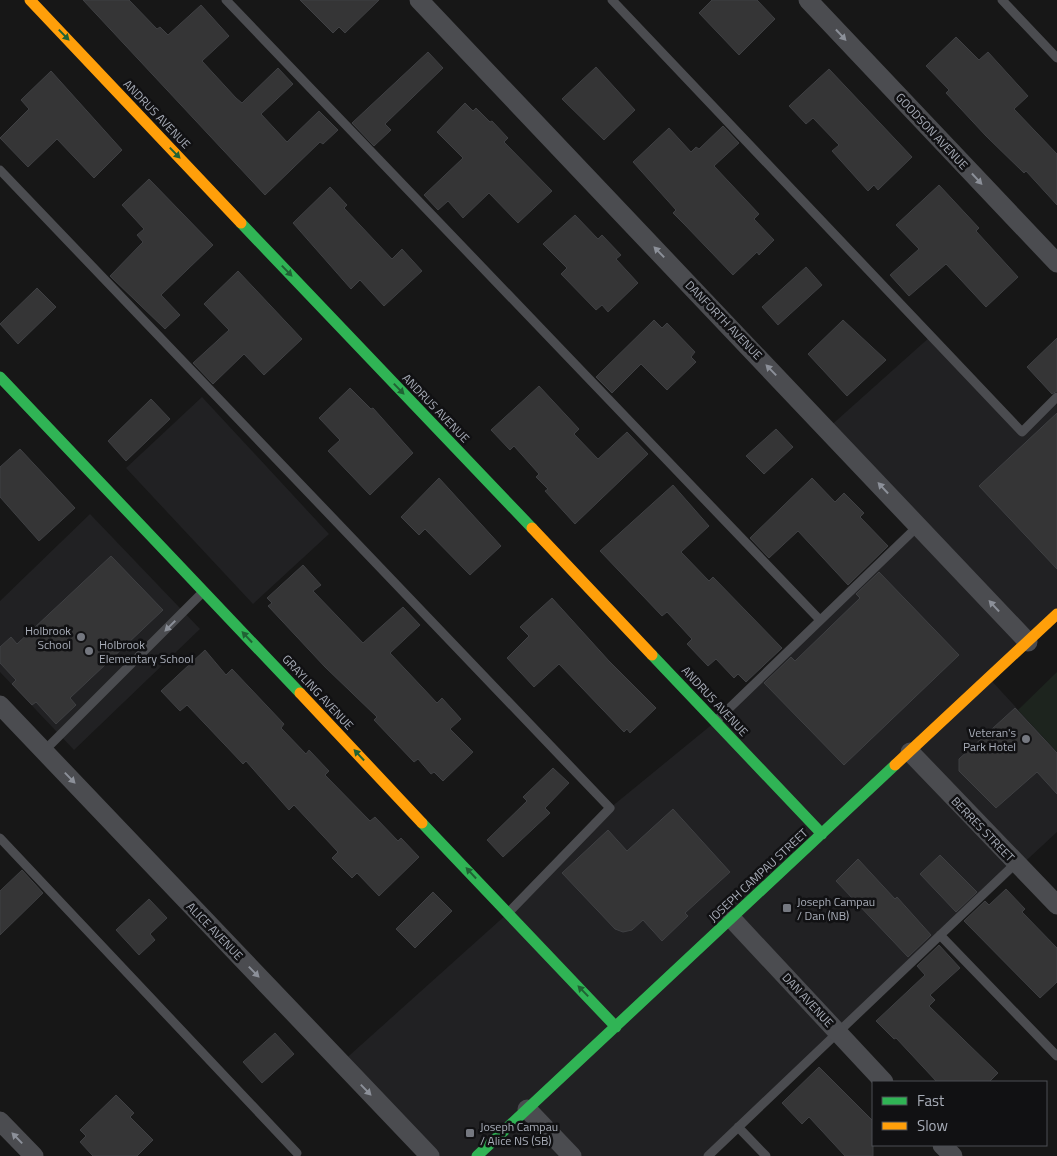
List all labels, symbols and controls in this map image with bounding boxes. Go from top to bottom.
one-way arrow [58,29,70,41]
one-way arrow [835,29,847,41]
street label: ANDRUS AVENUE [119,75,195,153]
street label: GOODSON AVENUE [891,88,973,174]
one-way arrow [169,147,181,159]
one-way arrow [971,172,983,184]
one-way arrow [653,247,665,259]
one-way arrow [281,265,293,277]
street label: DANFORTH AVENUE [681,276,767,364]
one-way arrow [765,364,777,376]
street label: ANDRUS AVENUE [398,369,474,447]
one-way arrow [393,383,405,395]
one-way arrow [877,482,889,494]
one-way arrow [988,601,1000,613]
one-way arrow [164,619,176,631]
place label: Holbrook School [25,621,71,654]
marker: Holbrook School [75,631,87,643]
one-way arrow [241,631,253,643]
place label: Holbrook Elementary School [99,635,193,668]
marker: Holbrook Elementary School [83,645,95,657]
street label: GRAYLING AVENUE [278,650,358,734]
street label: ANDRUS AVENUE [677,662,753,741]
place label: Veteran's Park Hotel [963,723,1016,756]
marker: Veteran's Park Hotel [1020,733,1032,745]
one-way arrow [353,750,365,762]
one-way arrow [64,772,76,784]
street label: BERRES STREET [947,792,1020,866]
street label: JOSEPH CAMPAU STREET [704,823,813,926]
one-way arrow [465,868,477,880]
place label: Joseph Campau / Dan (NB) [797,892,875,925]
street label: ALICE AVENUE [182,898,248,965]
marker: Joseph Campau / Dan (NB) [781,902,793,914]
one-way arrow [248,966,260,978]
street label: DAN AVENUE [778,969,839,1032]
one-way arrow [577,985,589,997]
legend [872,1081,1047,1146]
one-way arrow [360,1083,372,1095]
text: Fast [917,1089,945,1112]
text: Slow [917,1114,948,1137]
place label: Joseph Campau / Alice NS (SB) [480,1117,558,1150]
marker: Joseph Campau / Alice NS (SB) [464,1127,476,1139]
one-way arrow [11,1133,23,1145]

